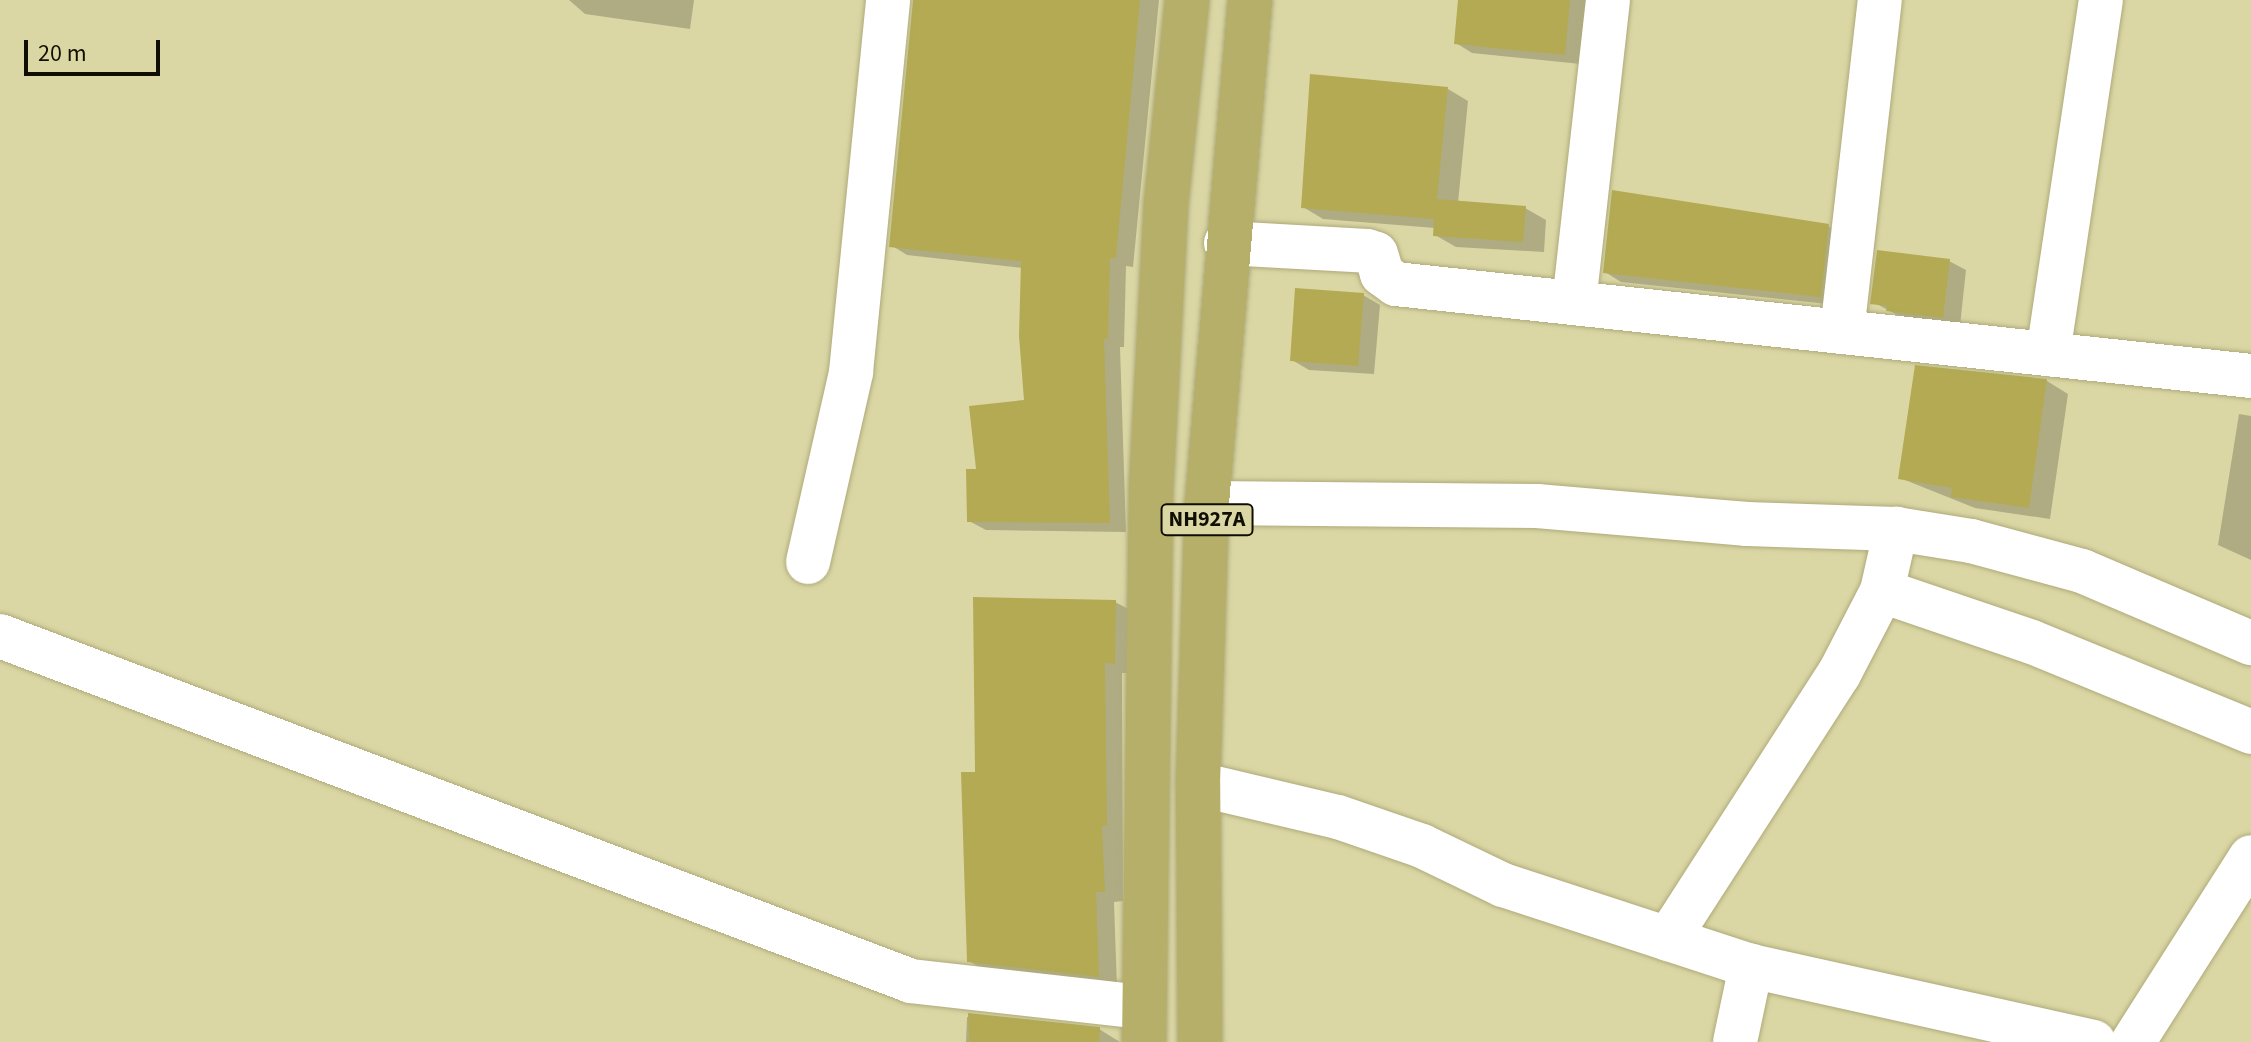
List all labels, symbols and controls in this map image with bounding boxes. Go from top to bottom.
scale bar [28,24,164,74]
text: 20 m [38,36,87,71]
road number: NH927A [1159,502,1255,538]

